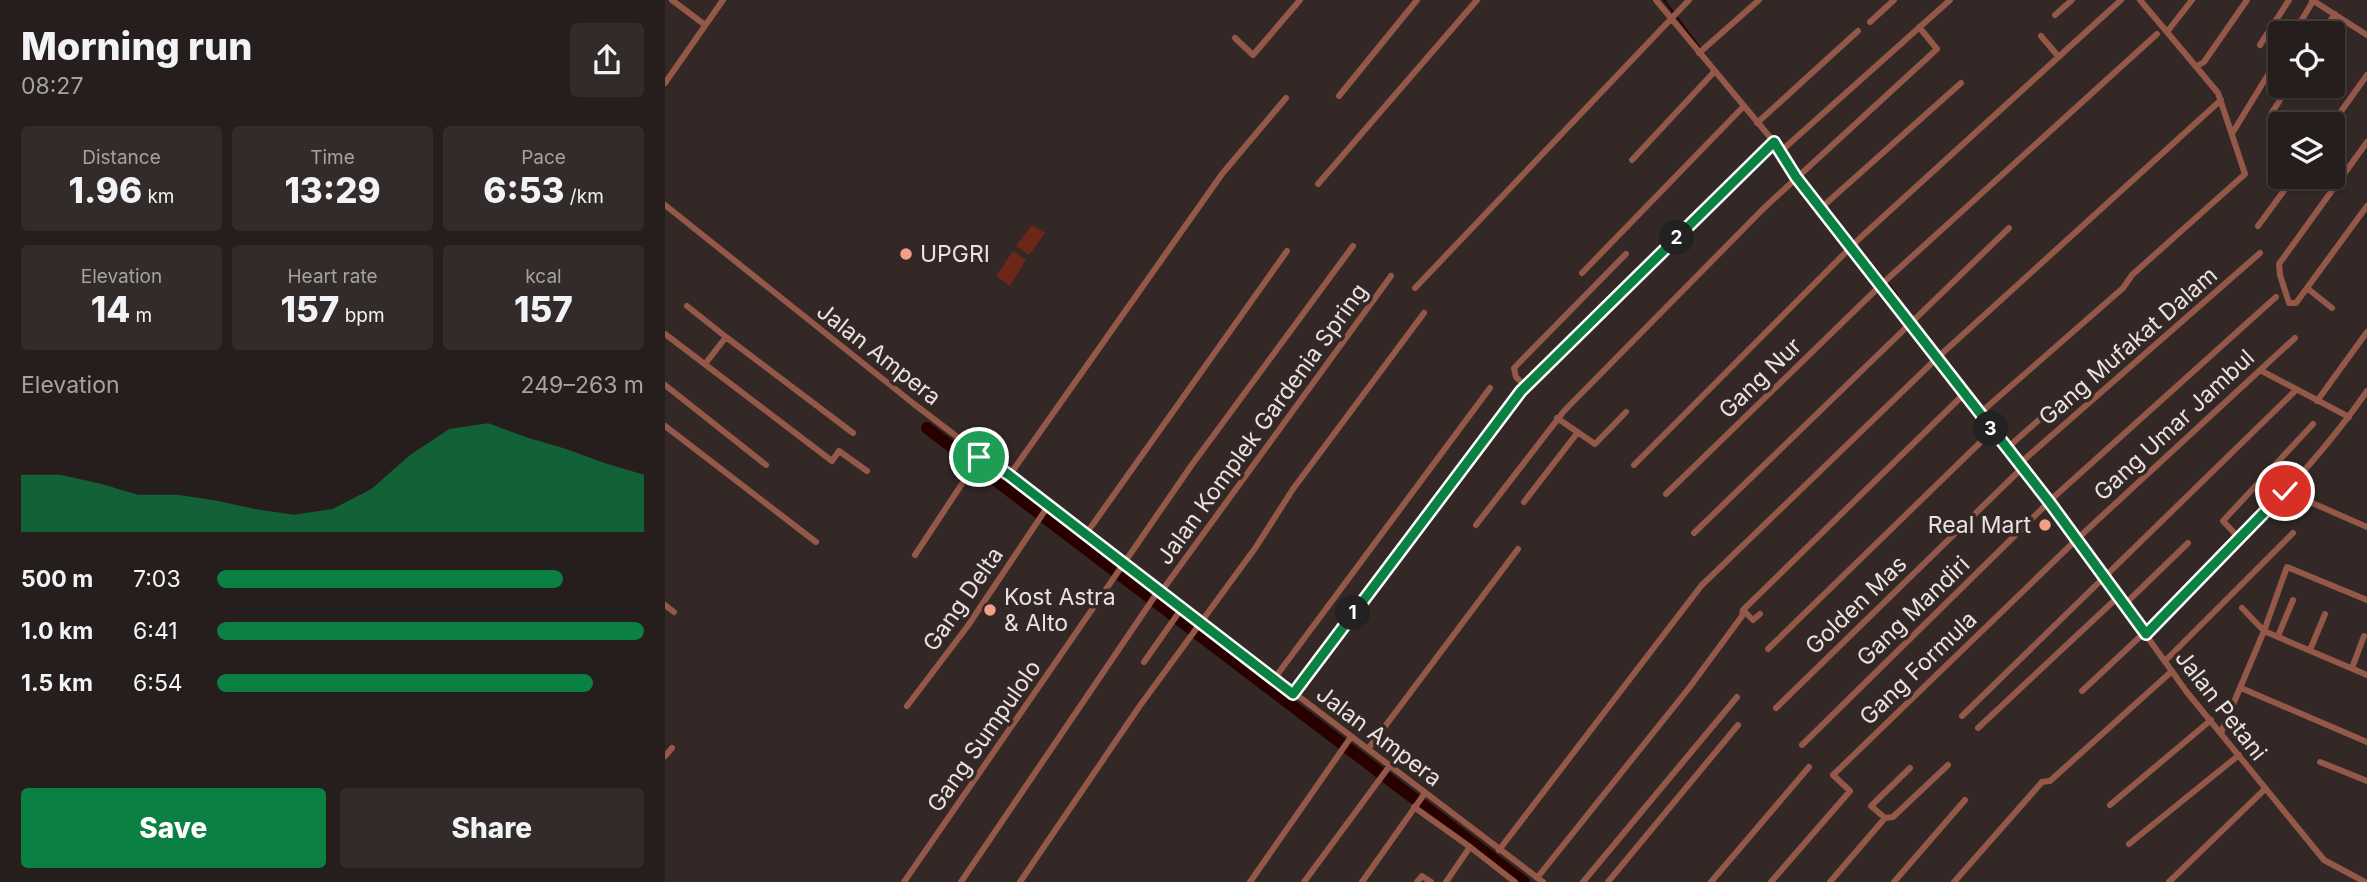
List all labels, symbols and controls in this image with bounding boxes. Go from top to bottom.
map controls [2268,21,2345,189]
button: locate [2268,21,2345,98]
text: Morning run [21,23,252,69]
button: share [570,23,644,97]
text: 08:27 [21,72,83,100]
button: layers [2268,112,2345,189]
text: Distance [82,146,161,169]
text: Time [310,146,355,169]
text: Pace [521,146,566,169]
text: 1.96 [69,169,142,211]
text: 13:29 [284,169,381,211]
text: 6:53 [483,169,565,211]
text: km [142,185,175,208]
text: /km [565,185,604,208]
pin: 2 [1660,220,1695,256]
text: 2 [1671,226,1682,249]
place label: UPGRI [920,240,990,268]
marker: UPGRI [898,246,914,262]
street label: Gang Mufakat Dalam [2033,261,2223,431]
text: Elevation [81,265,162,288]
text: Heart rate [288,265,378,288]
text: kcal [525,265,562,288]
street label: Jalan Komplek Gardenia Spring [1151,278,1373,570]
text: 14 [91,288,130,330]
text: 157 [280,288,339,330]
text: 157 [514,288,573,330]
street label: Jalan Ampera [811,297,947,411]
text: m [130,304,152,327]
text: bpm [339,304,385,327]
street label: Gang Nur [1713,332,1807,424]
street label: Gang Umar Jambul [2088,343,2260,507]
text: Elevation [21,371,120,399]
text: 249–263 m [521,371,644,399]
pin: 3 [1973,412,2009,446]
text: 3 [1984,417,1997,440]
pin [949,427,1009,487]
icon: arrive [960,438,998,476]
pin [2255,461,2315,521]
icon: check [2266,472,2304,510]
place label: Real Mart [1928,511,2031,539]
marker: Real Mart [2037,517,2053,533]
street label: Gang Delta [917,542,1009,656]
street label: Golden Mas [1800,550,1912,660]
street label: Gang Mandiri [1851,550,1975,672]
text: 500 m [21,565,93,593]
text: 7:03 [133,565,181,593]
place label: Kost Astra & Alto [1004,583,1116,637]
pin: 1 [1335,596,1371,630]
text: 1 [1348,601,1357,624]
marker: Kost Astra & Alto [982,602,998,618]
street label: Gang Formula [1854,605,1982,731]
text: 1.0 km [21,617,93,645]
text: 6:41 [133,617,178,645]
street label: Jalan Petani [2169,644,2273,766]
street label: Gang Sumpulolo [921,655,1047,817]
text: 1.5 km [21,669,93,697]
text: 6:54 [133,669,183,697]
street label: Jalan Ampera [1311,680,1447,792]
button: Save [21,788,326,868]
button: Share [340,788,644,868]

